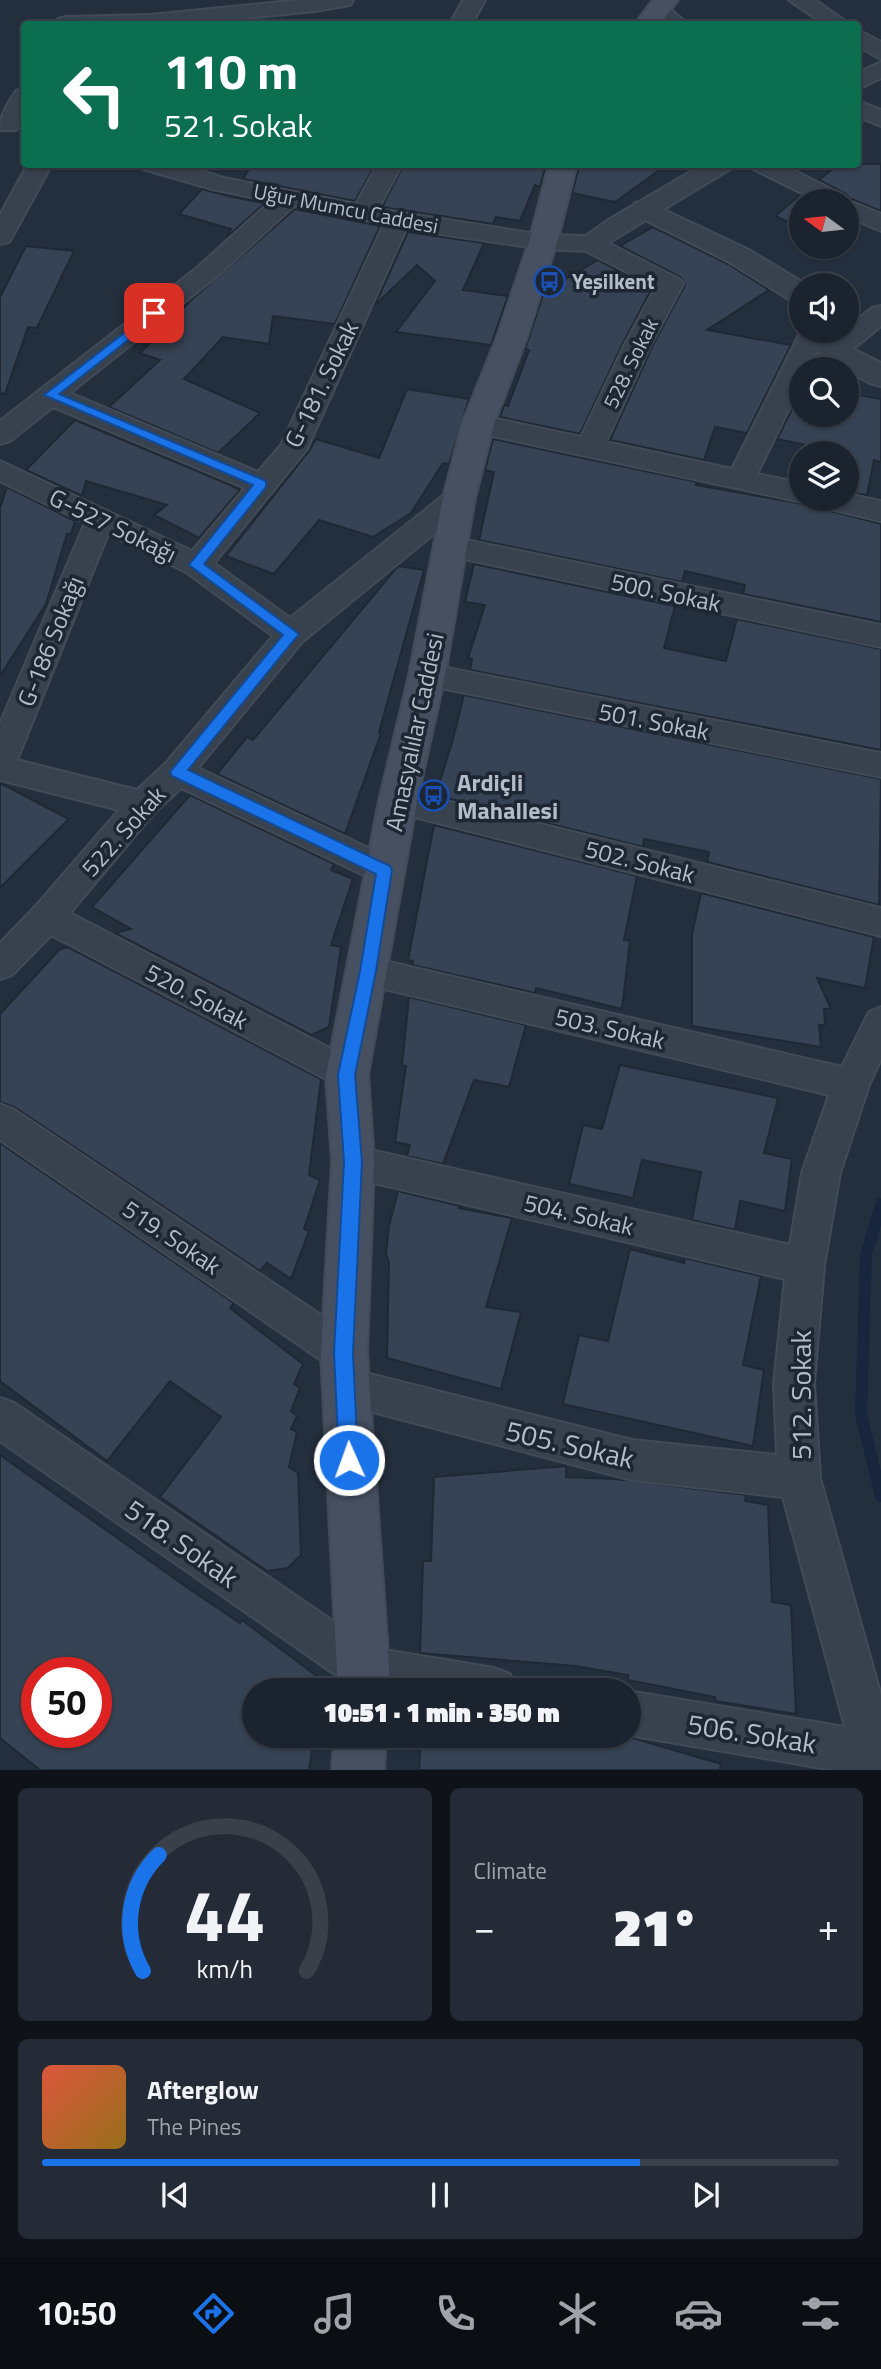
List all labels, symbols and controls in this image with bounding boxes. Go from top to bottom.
text: 110 m [164,33,298,108]
icon: left [49,49,140,140]
text: 521. Sokak [164,101,313,149]
street label: Uğur Mumcu Caddesi [251,174,441,242]
north arrow [789,189,859,259]
map controls [789,189,859,511]
bus stop icon: Yeşilkent [532,264,566,298]
place label: Yeşilkent [572,265,655,297]
button: sound [789,273,859,343]
pin [124,283,184,343]
icon: arrive [135,294,173,332]
street label: 528. Sokak [594,312,666,414]
street label: G-181. Sokak [275,314,367,453]
button: search [789,357,859,427]
button: layers [789,441,859,511]
street label: G-527 Sokağı [43,479,183,571]
street label: 500. Sokak [608,563,725,621]
street label: G-186 Sokağı [8,570,92,712]
street label: Amasyalılar Caddesi [375,630,453,834]
street label: 501. Sokak [596,693,713,749]
place label: Ardiçli Mahallesi [457,764,558,828]
street label: 522. Sokak [72,777,174,884]
bus stop icon: Ardiçli Mahallesi [417,779,451,813]
street label: 502. Sokak [582,830,699,892]
street label: 520. Sokak [139,954,255,1038]
street label: 503. Sokak [552,998,669,1058]
street label: 504. Sokak [521,1184,638,1244]
street label: 519. Sokak [116,1191,229,1283]
street label: 512. Sokak [779,1330,822,1460]
street label: 505. Sokak [502,1408,638,1480]
position arrow [312,1423,386,1497]
street label: 518. Sokak [116,1488,248,1598]
speed limit sign: 50 [21,1657,112,1748]
text: 10:51 · 1 min · 350 m [323,1693,560,1732]
street label: 506. Sokak [684,1702,820,1764]
text: Climate [474,1853,547,1888]
text: 44 [184,1859,266,1969]
text: 21° [613,1887,699,1966]
text: − [474,1898,495,1956]
text: + [818,1898,839,1956]
text: km/h [196,1949,253,1987]
text: Afterglow [147,2070,259,2109]
text: The Pines [147,2109,241,2144]
icon: previous [156,2176,194,2214]
icon: pause [421,2176,459,2214]
icon: next [687,2176,725,2214]
text: 10:50 [36,2289,116,2337]
icon: directions [189,2289,238,2338]
icon: music [310,2289,359,2338]
icon: phone [431,2289,480,2338]
icon: climate [553,2289,602,2338]
icon: car [674,2289,723,2338]
icon: filters [796,2289,845,2338]

